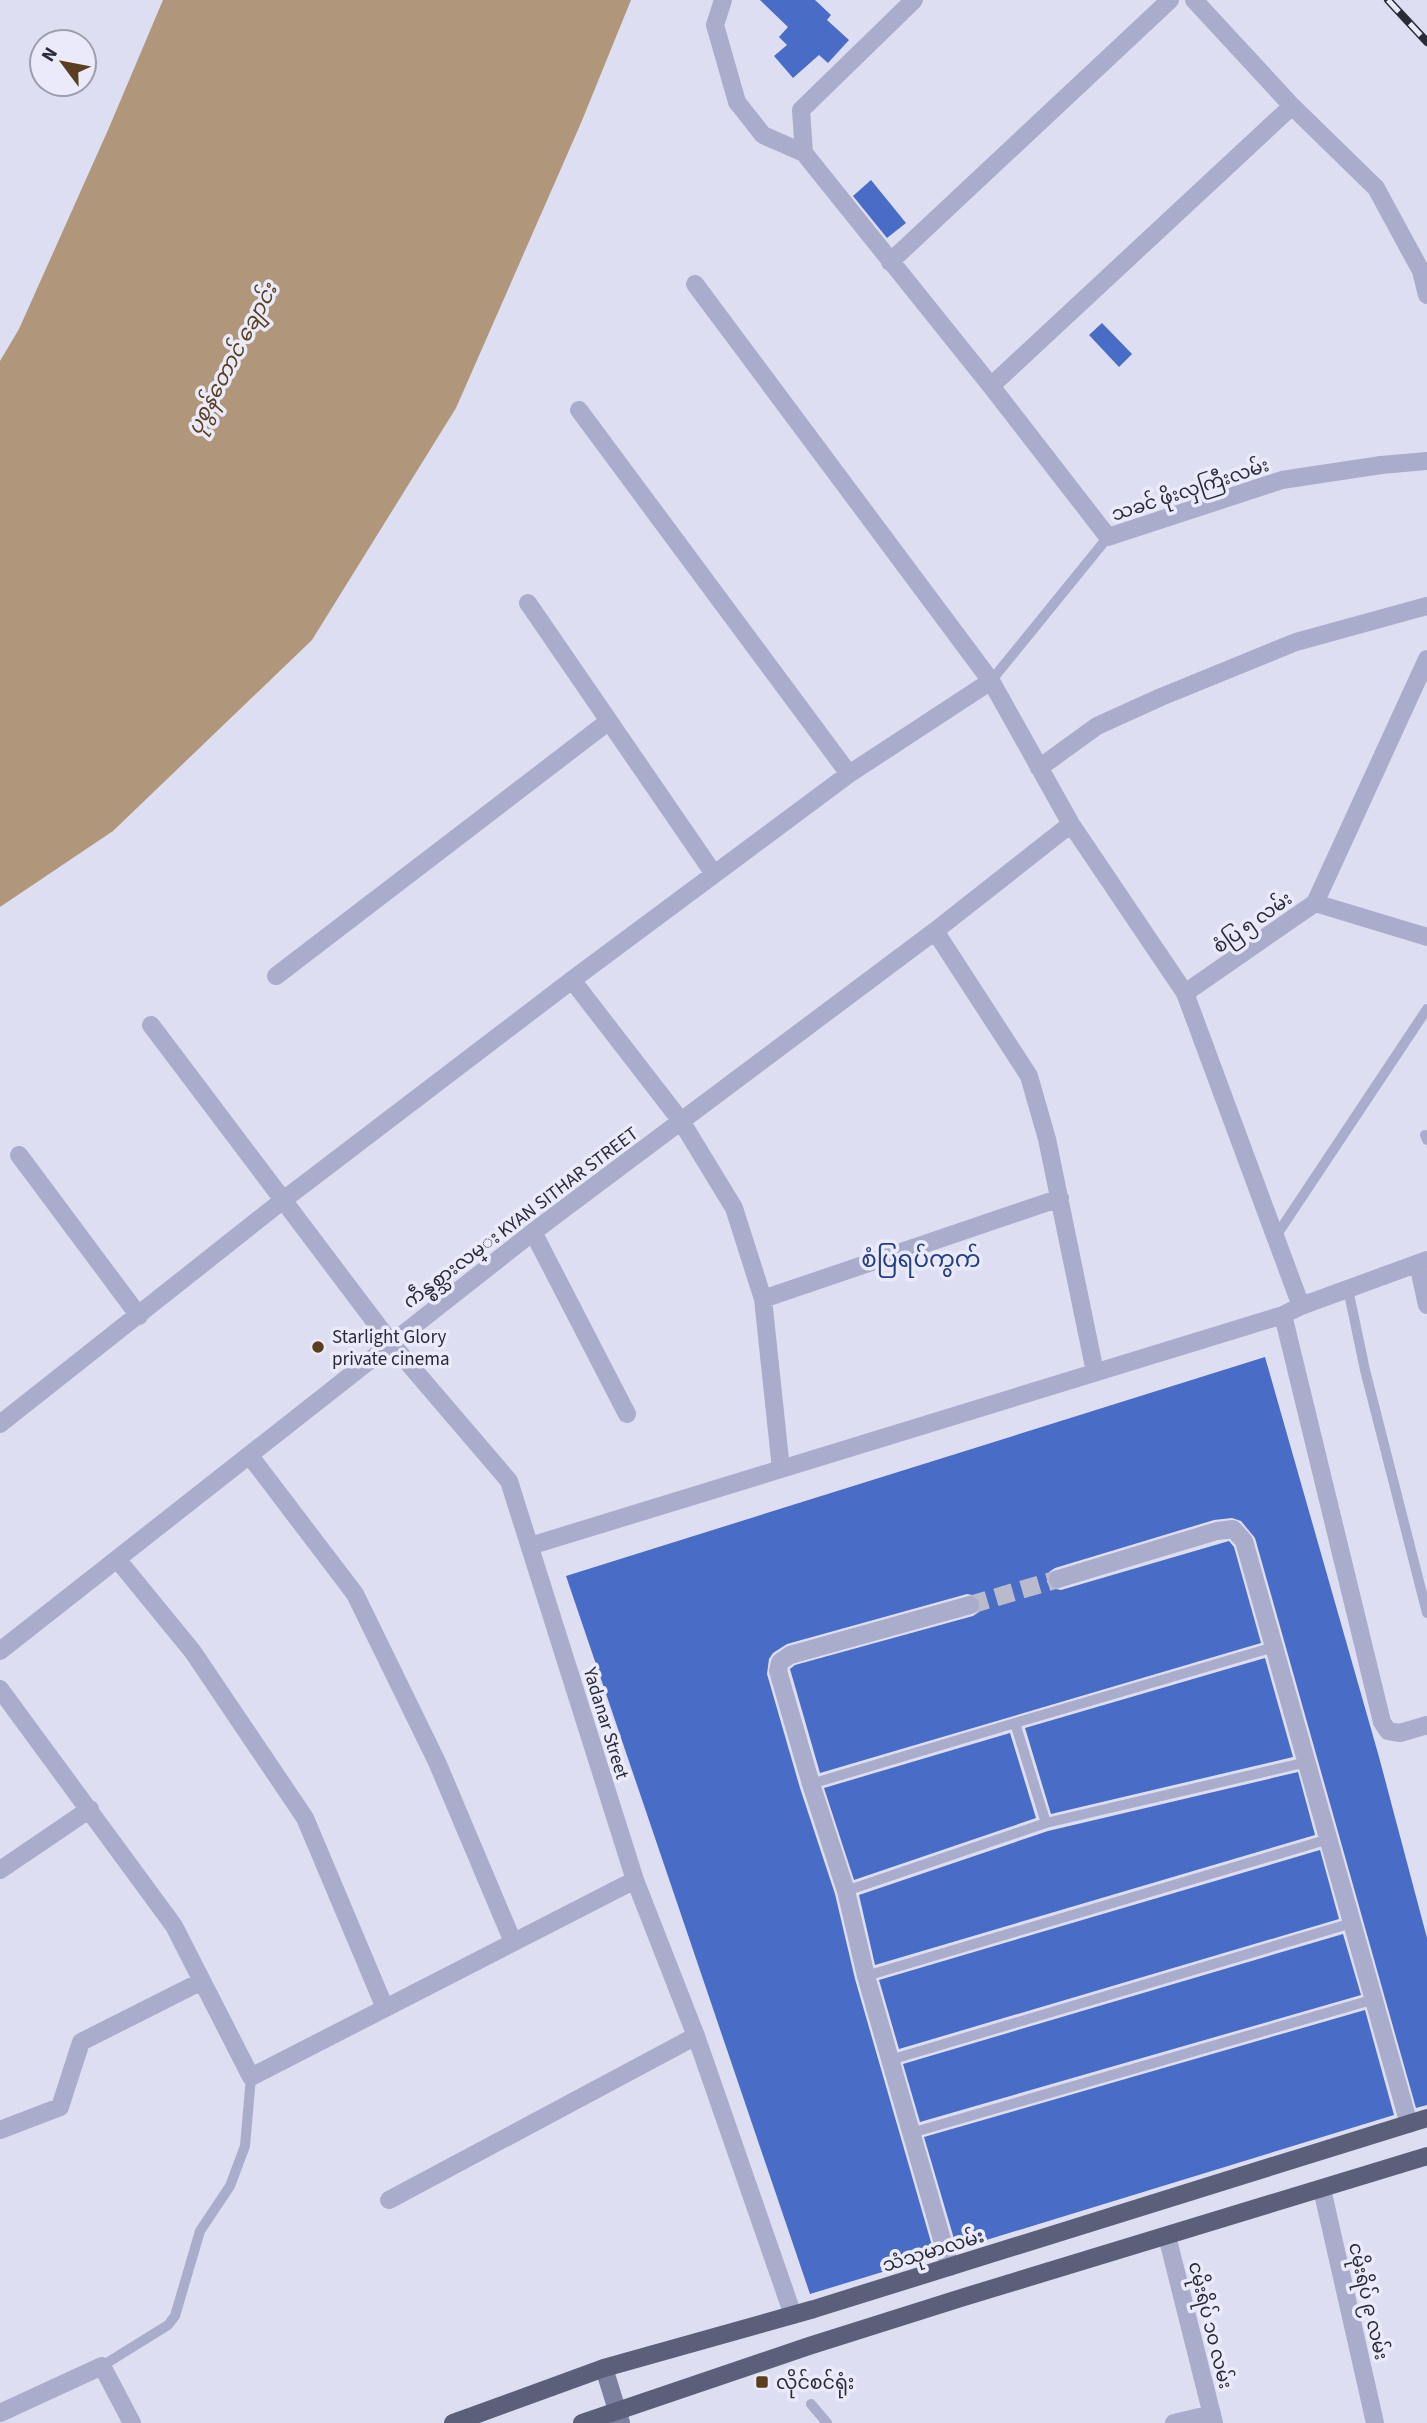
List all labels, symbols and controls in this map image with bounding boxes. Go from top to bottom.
north arrow [28,28,98,98]
text: N [35,42,65,67]
water label: ပုစွန်တောင် ချောင်း [179,277,287,441]
street label: သခင် ဖိုးလှကြီးလမ်း [1108,450,1273,531]
street label: စံပြ ၅ လမ်း [1207,884,1299,961]
street label: ကဵန္စစ္သားလမ္း KYAN SITHAR STREET [396,1119,645,1317]
district label: စံပြရပ်ကွက် [861,1243,981,1278]
place label: Starlight Glory private cinema [332,1324,450,1373]
marker: Starlight Glory private cinema [310,1339,326,1355]
street label: Yadanar Street [575,1663,636,1783]
street label: သံသုမာလမ်း [879,2221,988,2282]
street label: ငမိုးရိပ် ၉ လမ်း [1339,2239,1396,2363]
street label: ငမိုးရိပ် ၁၀ လမ်း [1179,2258,1240,2392]
place label: လိုင်စင်ရုံး [776,2368,854,2399]
marker: လိုင်စင်ရုံး [754,2374,770,2390]

